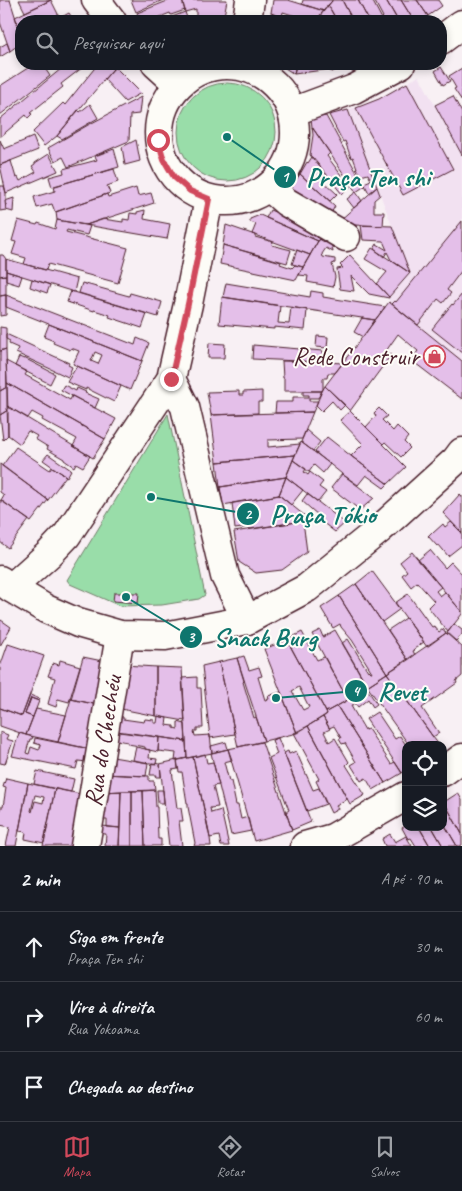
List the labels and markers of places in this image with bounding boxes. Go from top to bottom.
callout: Praça Ten shi [272,156,440,197]
place label: Rede Construir [293,341,421,373]
shop icon: Rede Construir [423,345,447,369]
callout: Praça Tókio [235,493,386,534]
callout: Snack Burg [178,616,327,657]
callout: Revet [343,670,437,711]

